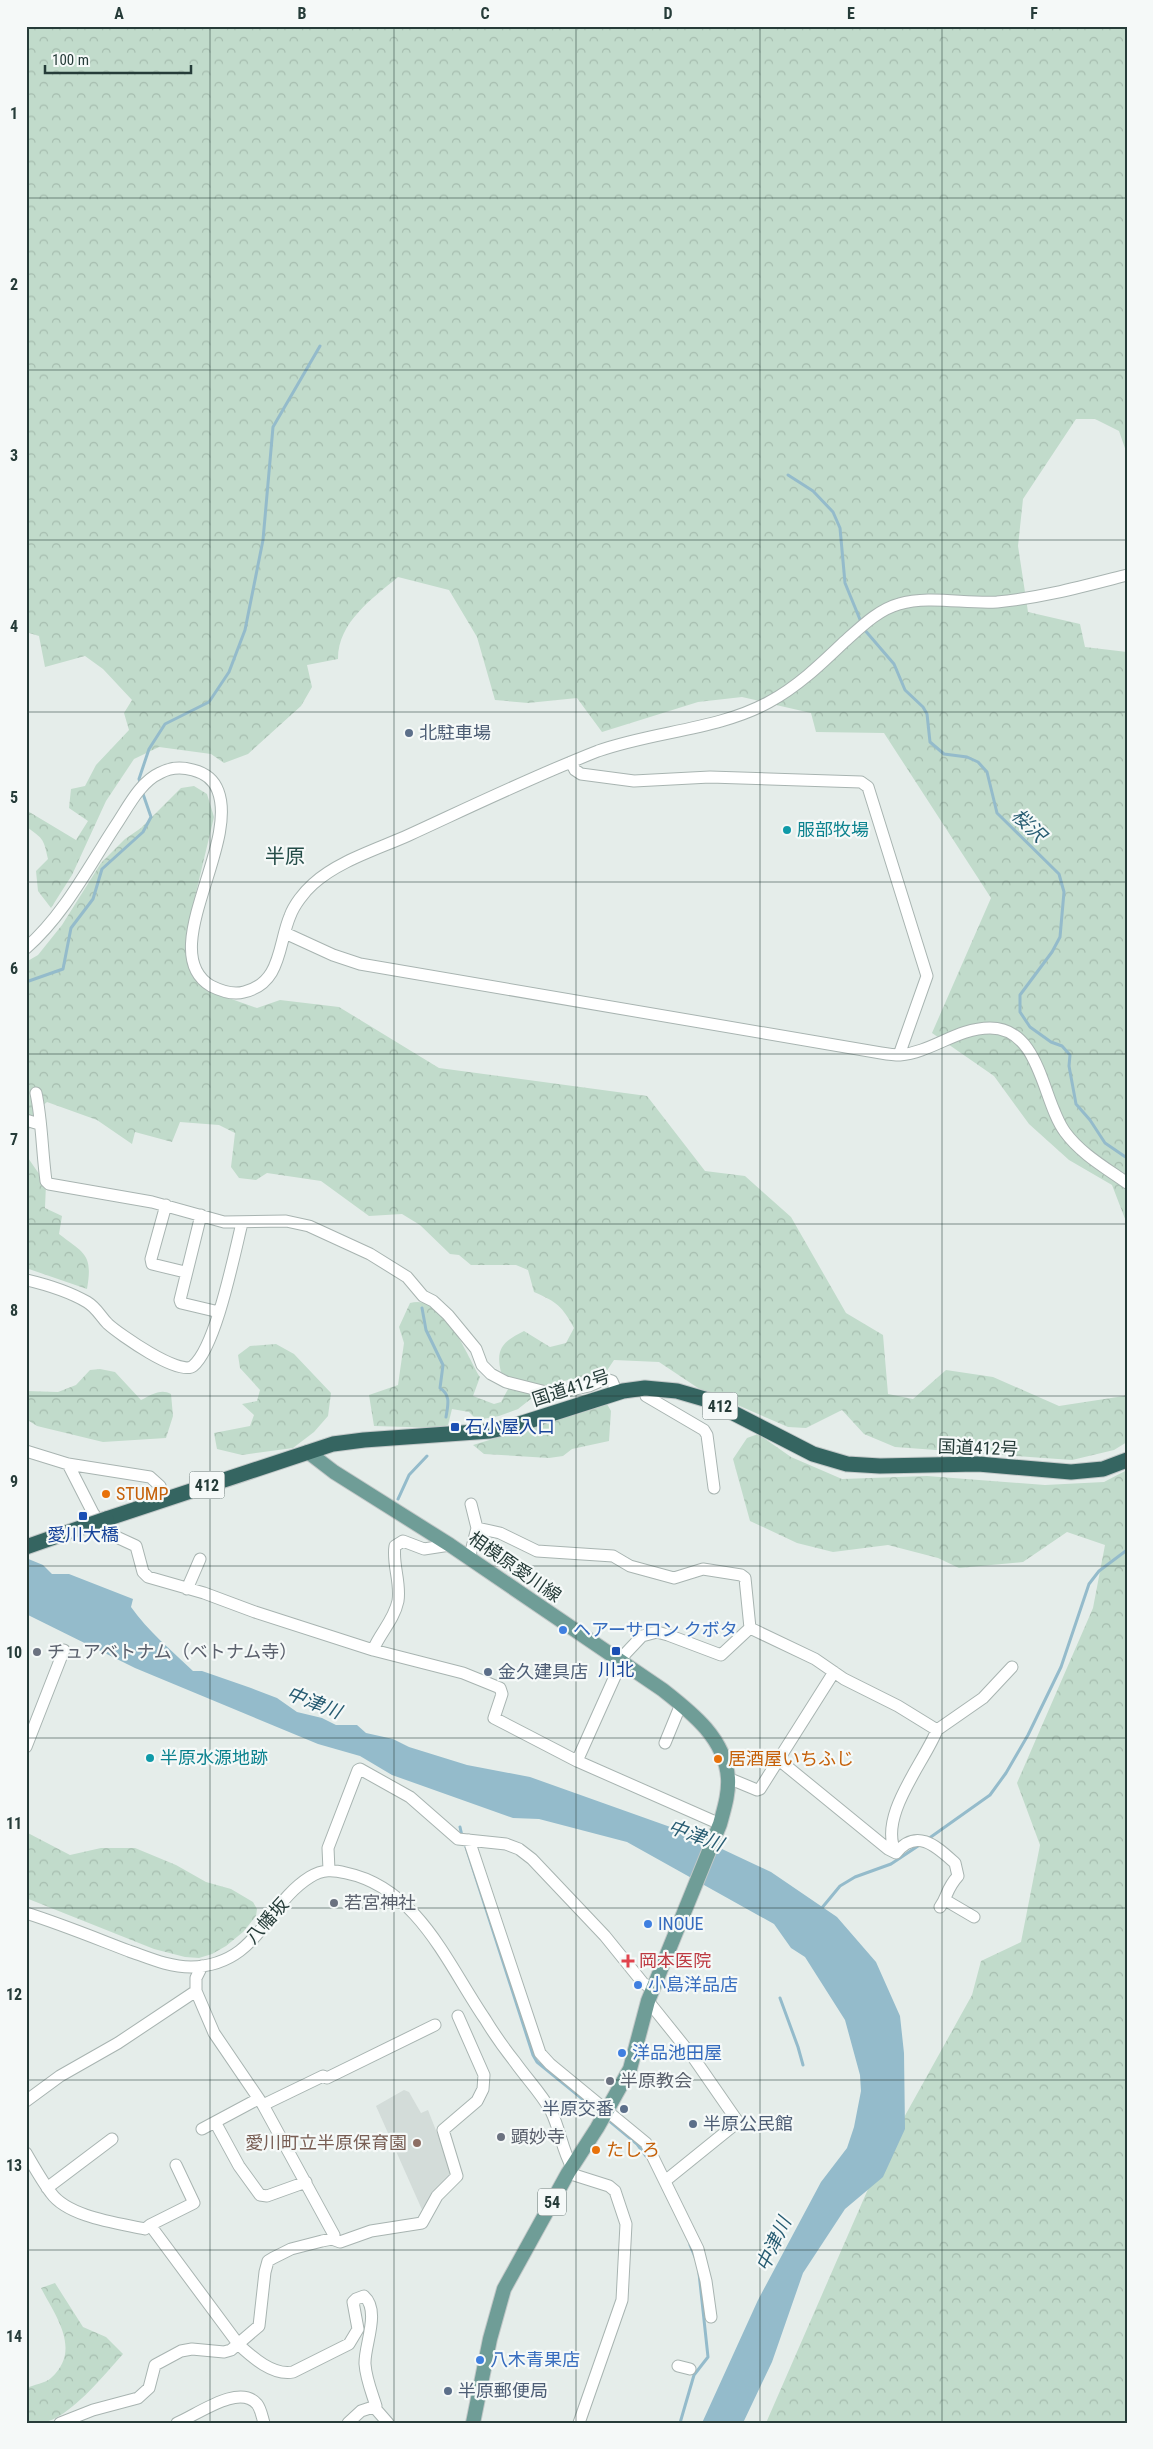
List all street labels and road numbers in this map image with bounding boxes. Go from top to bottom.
street label: 国道412号 [529,1365,612,1410]
road number: 412 [702,1392,738,1420]
street label: 国道412号 [937,1436,1019,1459]
road number: 412 [190,1472,224,1498]
street label: 相模原愛川線 [465,1527,566,1606]
street label: 八幡坂 [241,1894,292,1948]
road number: 54 [538,2188,566,2216]

